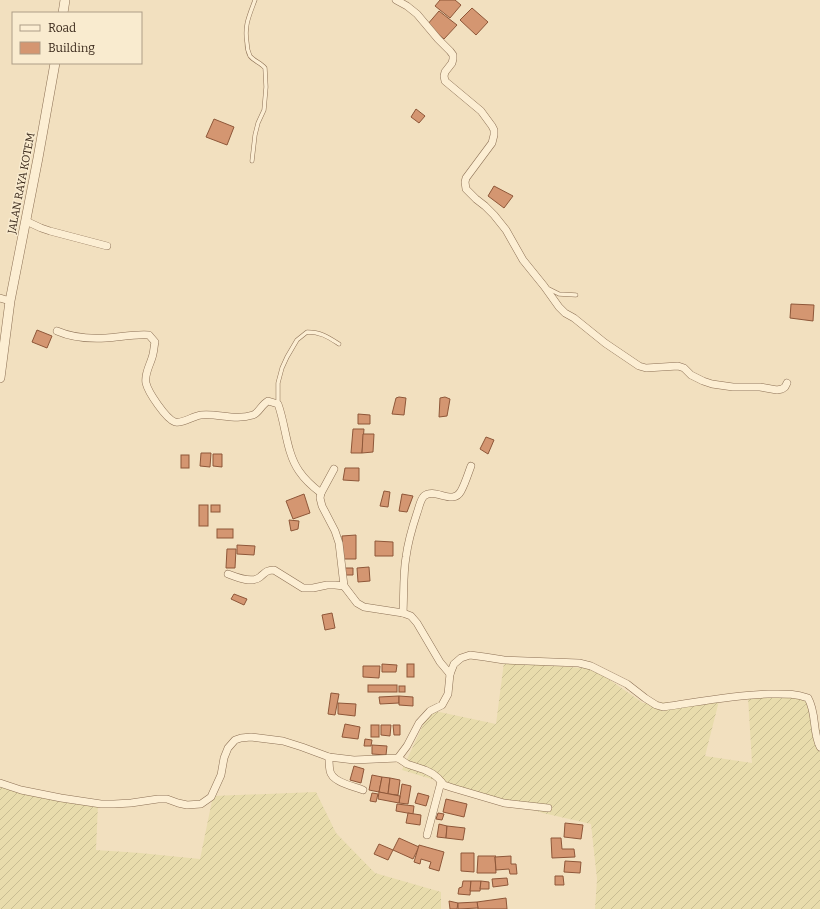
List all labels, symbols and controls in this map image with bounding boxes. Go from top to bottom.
legend [12,12,142,64]
text: Road [48,21,76,35]
text: Building [48,41,95,55]
street label: JALAN RAYA KOTEM [5,131,38,236]

